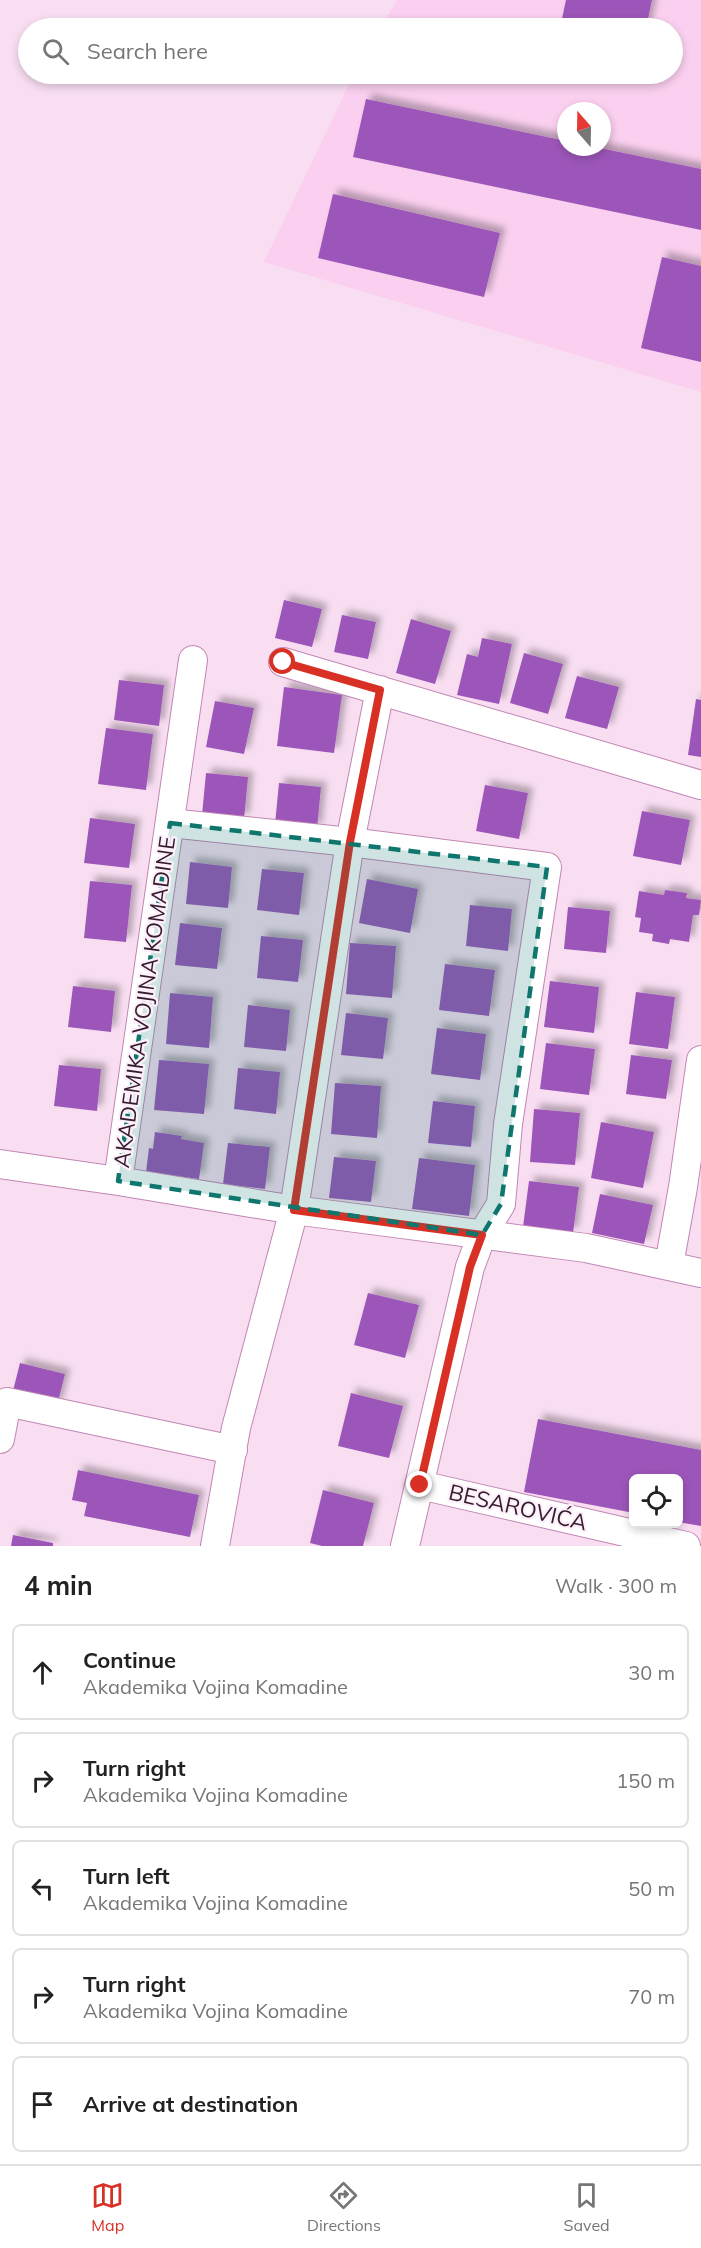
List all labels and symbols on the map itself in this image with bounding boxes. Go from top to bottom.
north arrow [557,102,611,156]
route start [269,648,295,674]
street label: AKADEMIKA VOJINA KOMADINE [107,835,181,1169]
route end [406,1471,432,1497]
street label: BESAROVIĆA [446,1477,590,1537]

